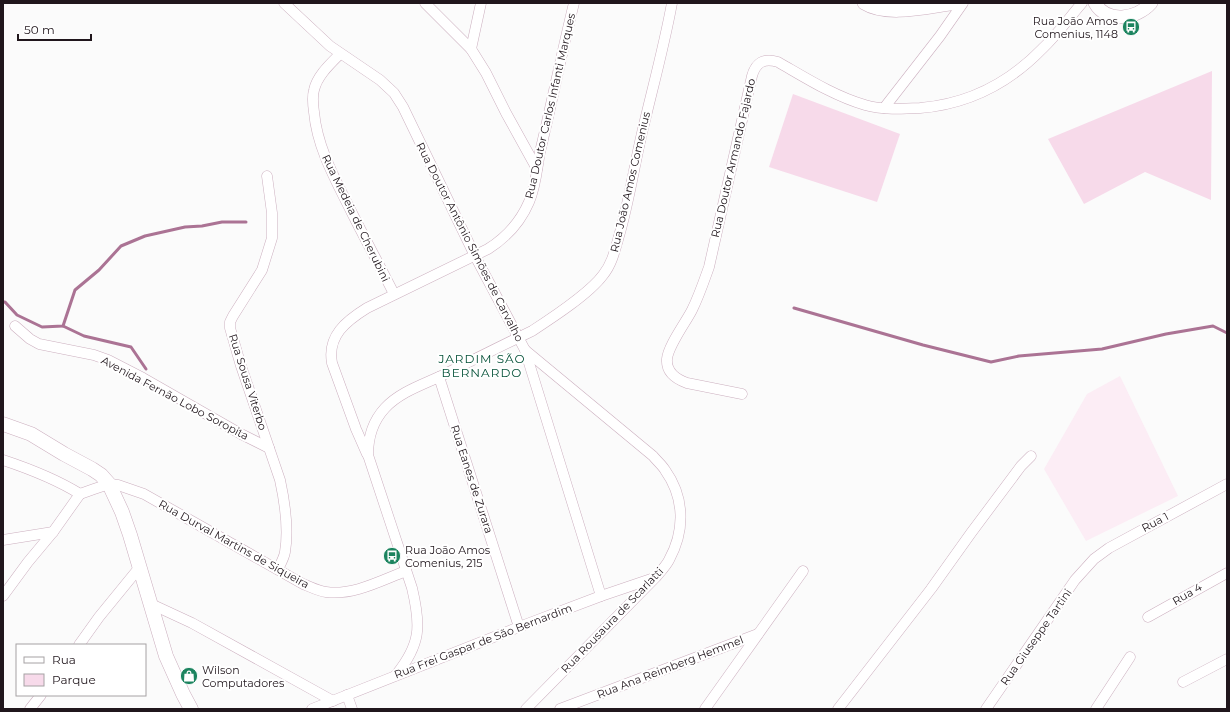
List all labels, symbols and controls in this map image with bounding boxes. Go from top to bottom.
street label: Rua Doutor Carlos Infanti Marques [522,11,578,200]
place label: Rua João Amos Comenius, 1148 [1033,14,1119,41]
scale bar [18,16,91,42]
bus stop icon: Rua João Amos Comenius, 1148 [1121,17,1141,37]
text: 50 m [24,22,55,37]
street label: Rua Doutor Armando Fajardo [708,77,758,239]
street label: Rua João Amos Comenius [607,110,653,254]
street label: Rua Doutor Antônio Simões de Carvalho [413,140,527,344]
street label: Rua Medeia de Cherubini [319,152,393,284]
street label: Rua Sousa Viterbo [226,332,270,432]
district label: JARDIM SÃO BERNARDO [437,351,526,380]
street label: Avenida Fernão Lobo Soropita [99,353,251,443]
street label: Rua Eanes de Zurara [448,423,496,535]
street label: Rua Durval Martins de Siqueira [156,497,312,591]
street label: Rua 1 [1139,509,1171,535]
place label: Rua João Amos Comenius, 215 [405,543,491,570]
bus stop icon: Rua João Amos Comenius, 215 [382,546,402,566]
street label: Rua Rousaura de Scarlatti [558,564,666,676]
street label: Rua 4 [1170,580,1205,608]
street label: Rua Giuseppe Tartini [997,586,1075,688]
street label: Rua Frei Gaspar de São Bernardim [392,601,574,681]
street label: Rua Ana Reimberg Hemmel [595,633,745,701]
legend [16,644,146,696]
text: Rua [52,652,76,667]
place label: Wilson Computadores [202,663,285,690]
shop icon: Wilson Computadores [179,666,199,686]
text: Parque [52,672,96,687]

